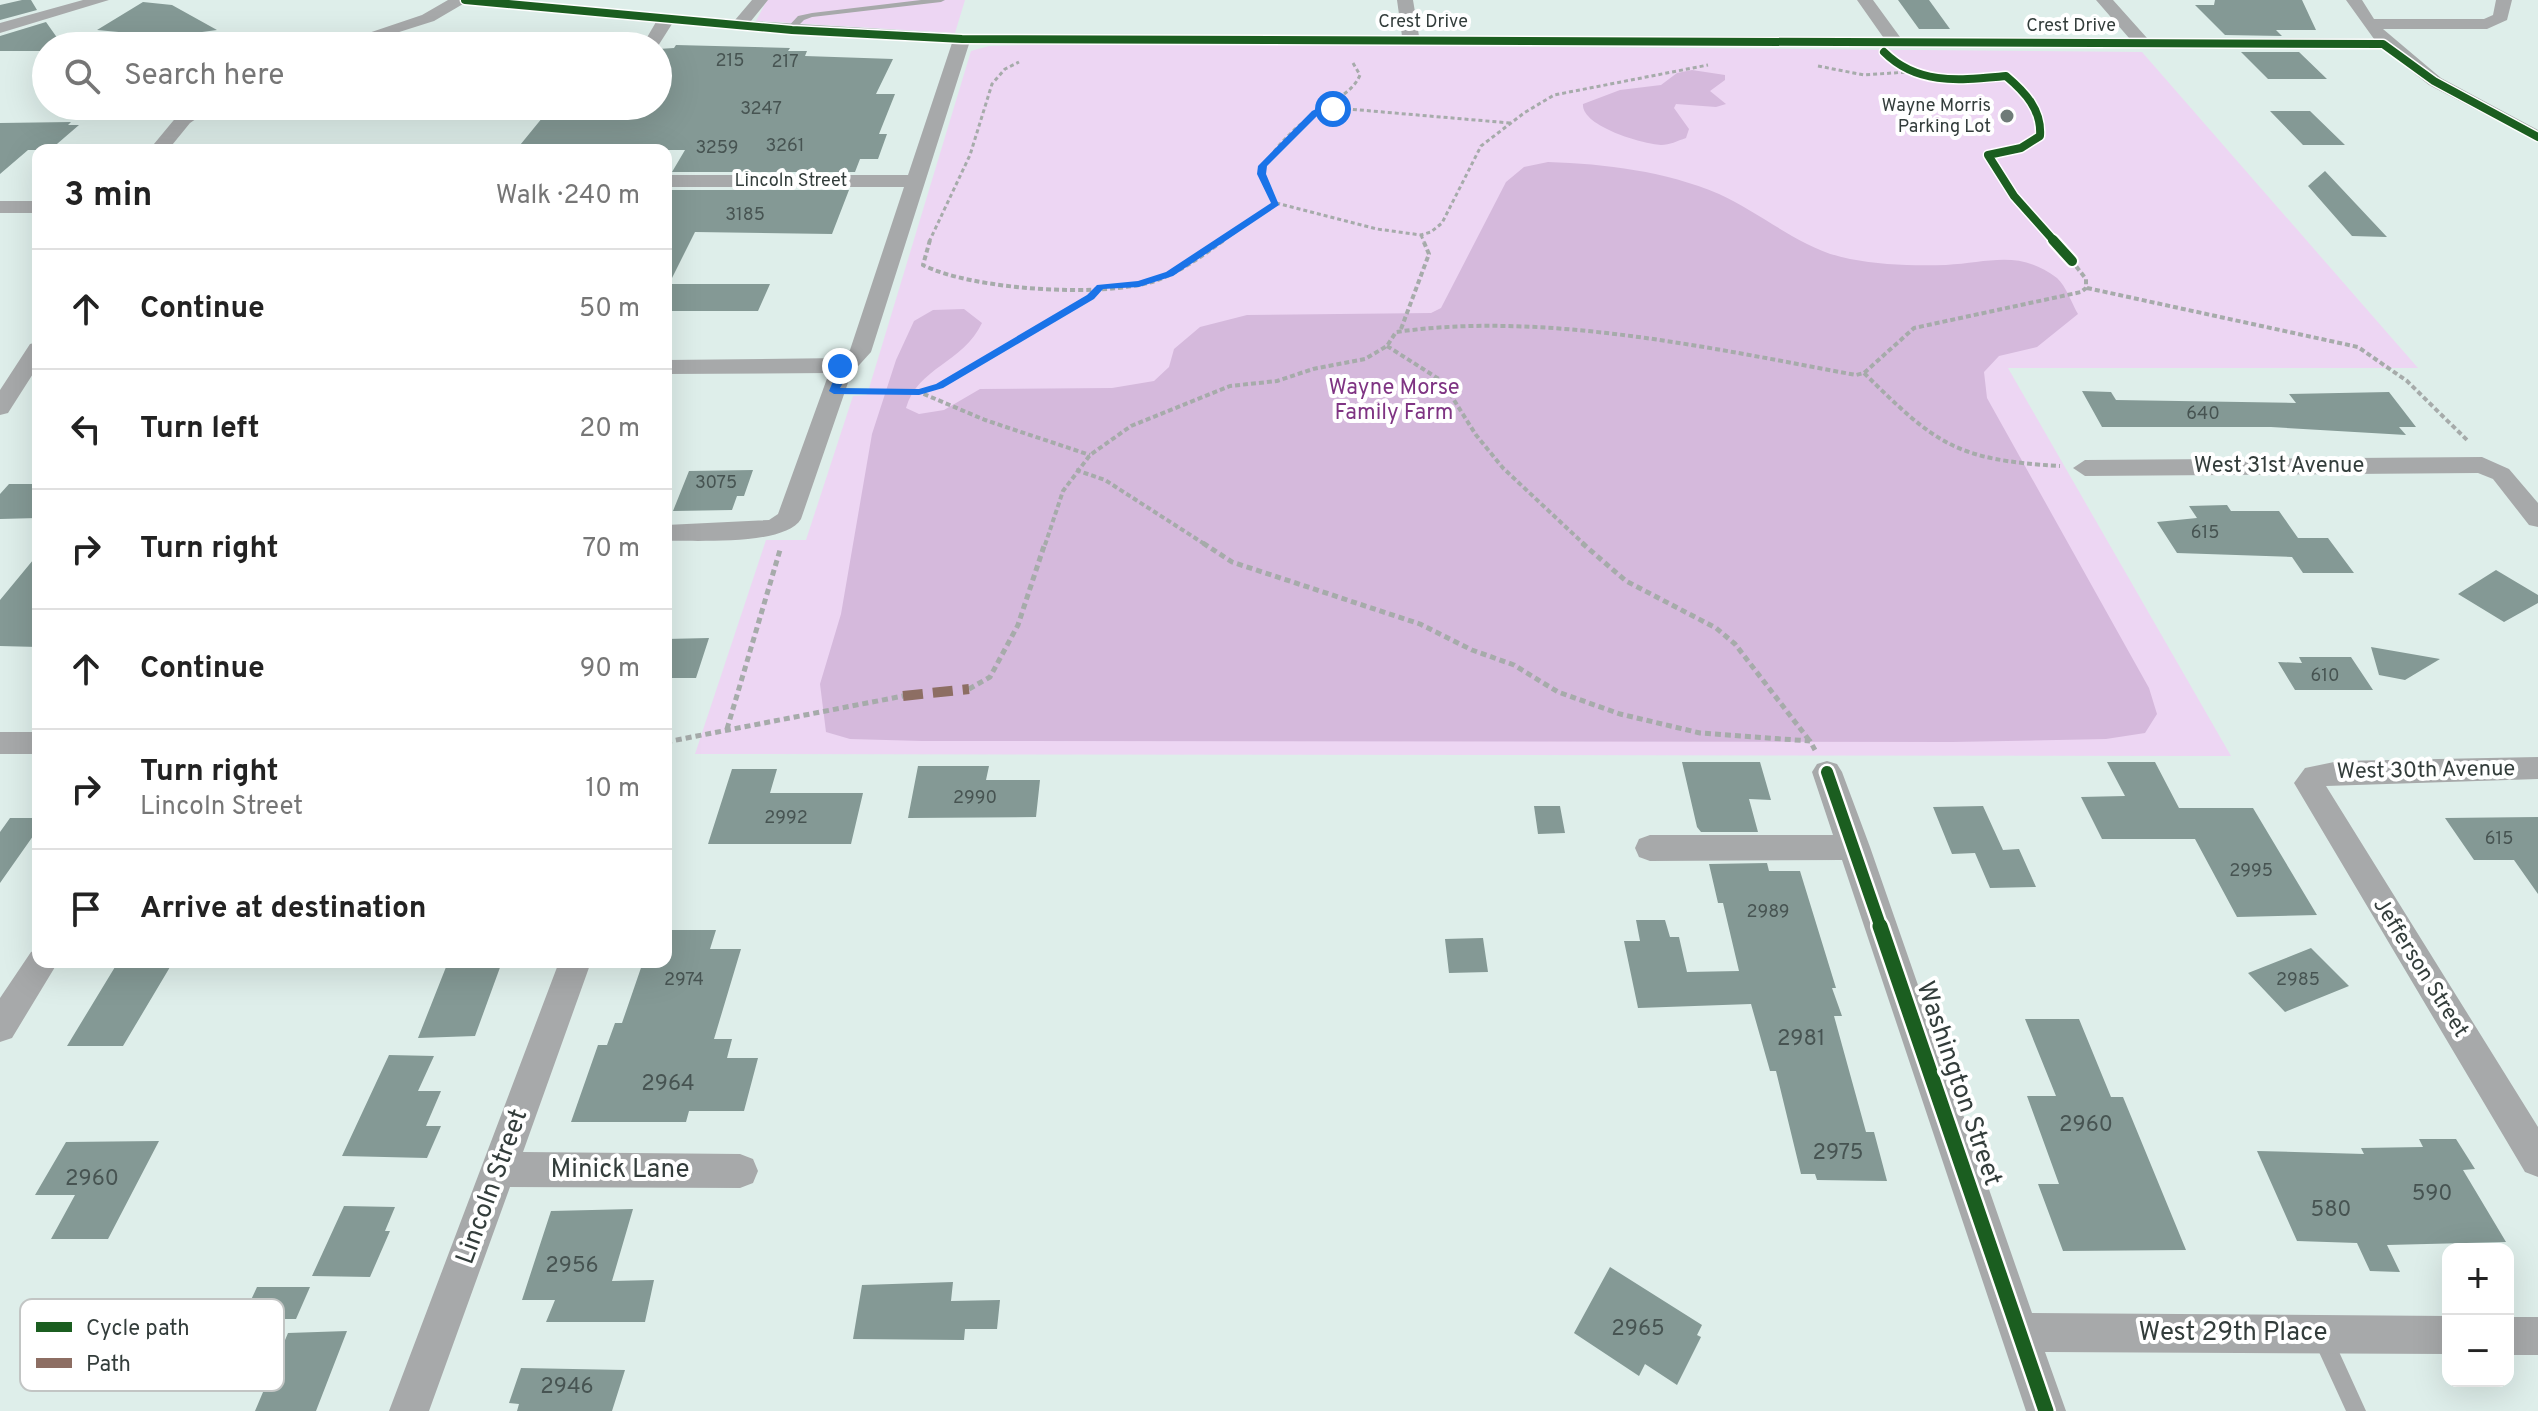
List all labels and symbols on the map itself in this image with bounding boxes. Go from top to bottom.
street label: Crest Drive [1378,11,1468,34]
street label: Crest Drive [2026,15,2116,38]
house number: 215 [716,50,744,73]
house number: 217 [771,51,799,74]
route start [1315,91,1351,127]
place label: Wayne Morris Parking Lot [1882,95,1991,139]
house number: 3247 [740,98,782,121]
marker: Wayne Morris Parking Lot [1998,107,2016,125]
house number: 3261 [766,135,804,158]
house number: 3259 [695,137,739,160]
street label: Lincoln Street [735,170,847,193]
house number: 3185 [725,204,765,227]
route end [822,348,858,384]
park label: Wayne Morse Family Farm [1328,375,1460,427]
house number: 640 [2186,403,2220,426]
street label: West 31st Avenue [2194,453,2364,480]
house number: 3075 [695,472,737,495]
house number: 615 [2191,522,2219,545]
house number: 610 [2310,665,2340,688]
street label: West 30th Avenue [2337,756,2515,786]
house number: 2990 [953,787,997,810]
house number: 2992 [764,807,808,830]
house number: 615 [2485,828,2513,851]
house number: 2995 [2229,860,2273,883]
street label: Jefferson Street [2366,893,2474,1043]
house number: 2989 [1746,901,1790,924]
house number: 2974 [664,969,704,992]
house number: 2985 [2276,969,2320,992]
street label: Washington Street [1908,977,2008,1191]
house number: 2981 [1777,1026,1825,1053]
house number: 2964 [641,1071,695,1098]
street label: Lincoln Street [450,1105,536,1269]
house number: 2960 [2059,1112,2113,1139]
house number: 2975 [1812,1140,1864,1167]
street label: Minick Lane [550,1154,690,1187]
house number: 2960 [65,1166,119,1193]
house number: 590 [2412,1181,2452,1208]
house number: 580 [2310,1197,2352,1224]
house number: 2956 [545,1253,599,1280]
legend [20,1299,284,1391]
text: Cycle path [86,1316,190,1343]
house number: 2965 [1611,1316,1665,1343]
street label: West 29th Place [2139,1317,2327,1350]
text: Path [86,1352,131,1379]
house number: 2946 [540,1374,594,1401]

